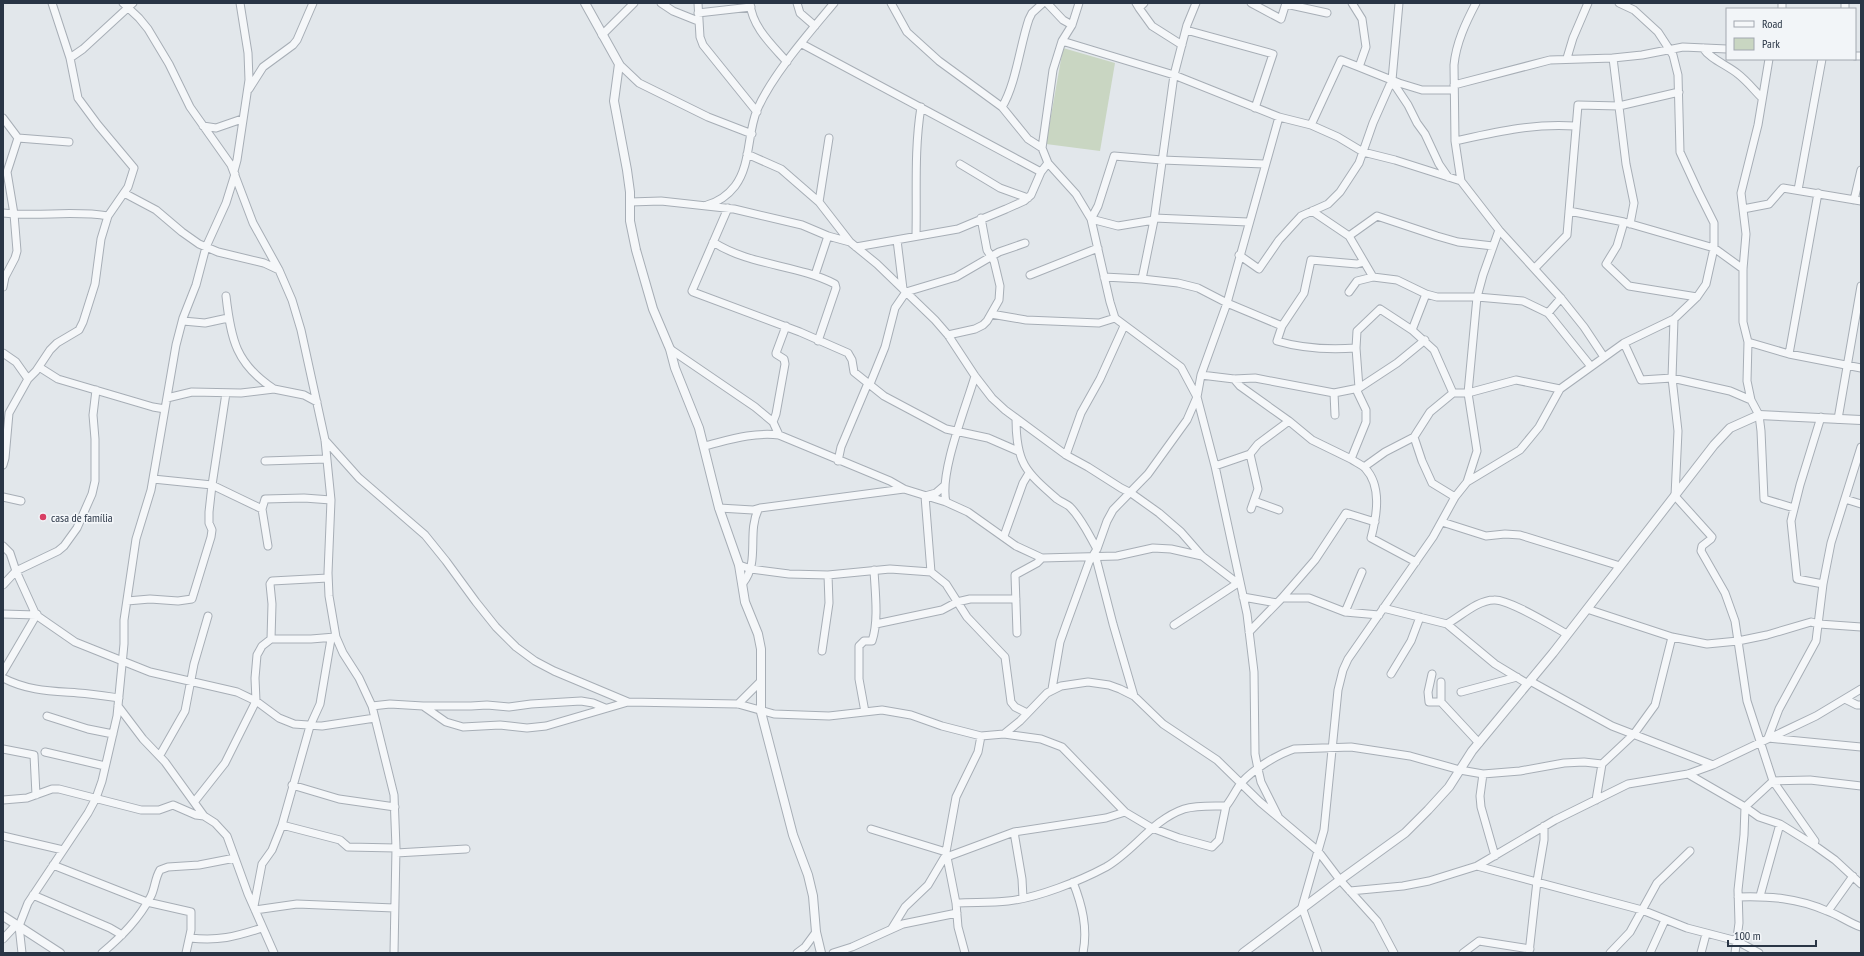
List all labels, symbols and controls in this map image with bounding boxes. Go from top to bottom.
legend [1726,8,1856,60]
text: Road [1762,16,1782,31]
text: Park [1762,36,1780,51]
place label: casa de família [51,510,113,525]
marker: casa de família [38,512,48,522]
scale bar [1728,922,1816,948]
text: 100 m [1734,928,1761,943]

